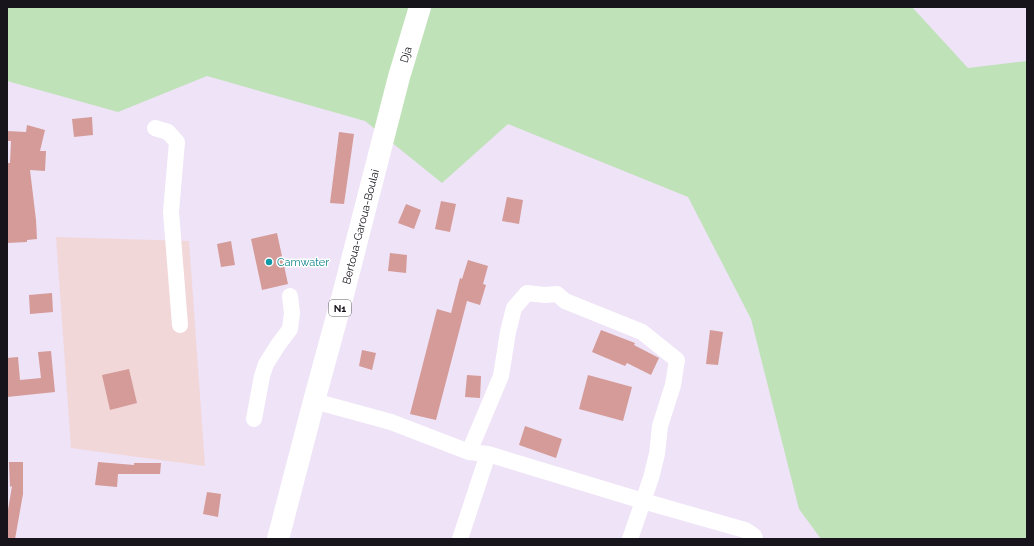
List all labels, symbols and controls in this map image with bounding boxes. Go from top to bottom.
street label: Dja [397,45,414,64]
street label: Bertoua-Garoua-Boulai [340,168,382,286]
place label: Camwater [277,256,329,269]
marker: Camwater [264,257,274,267]
road number: N1 [329,300,351,316]

